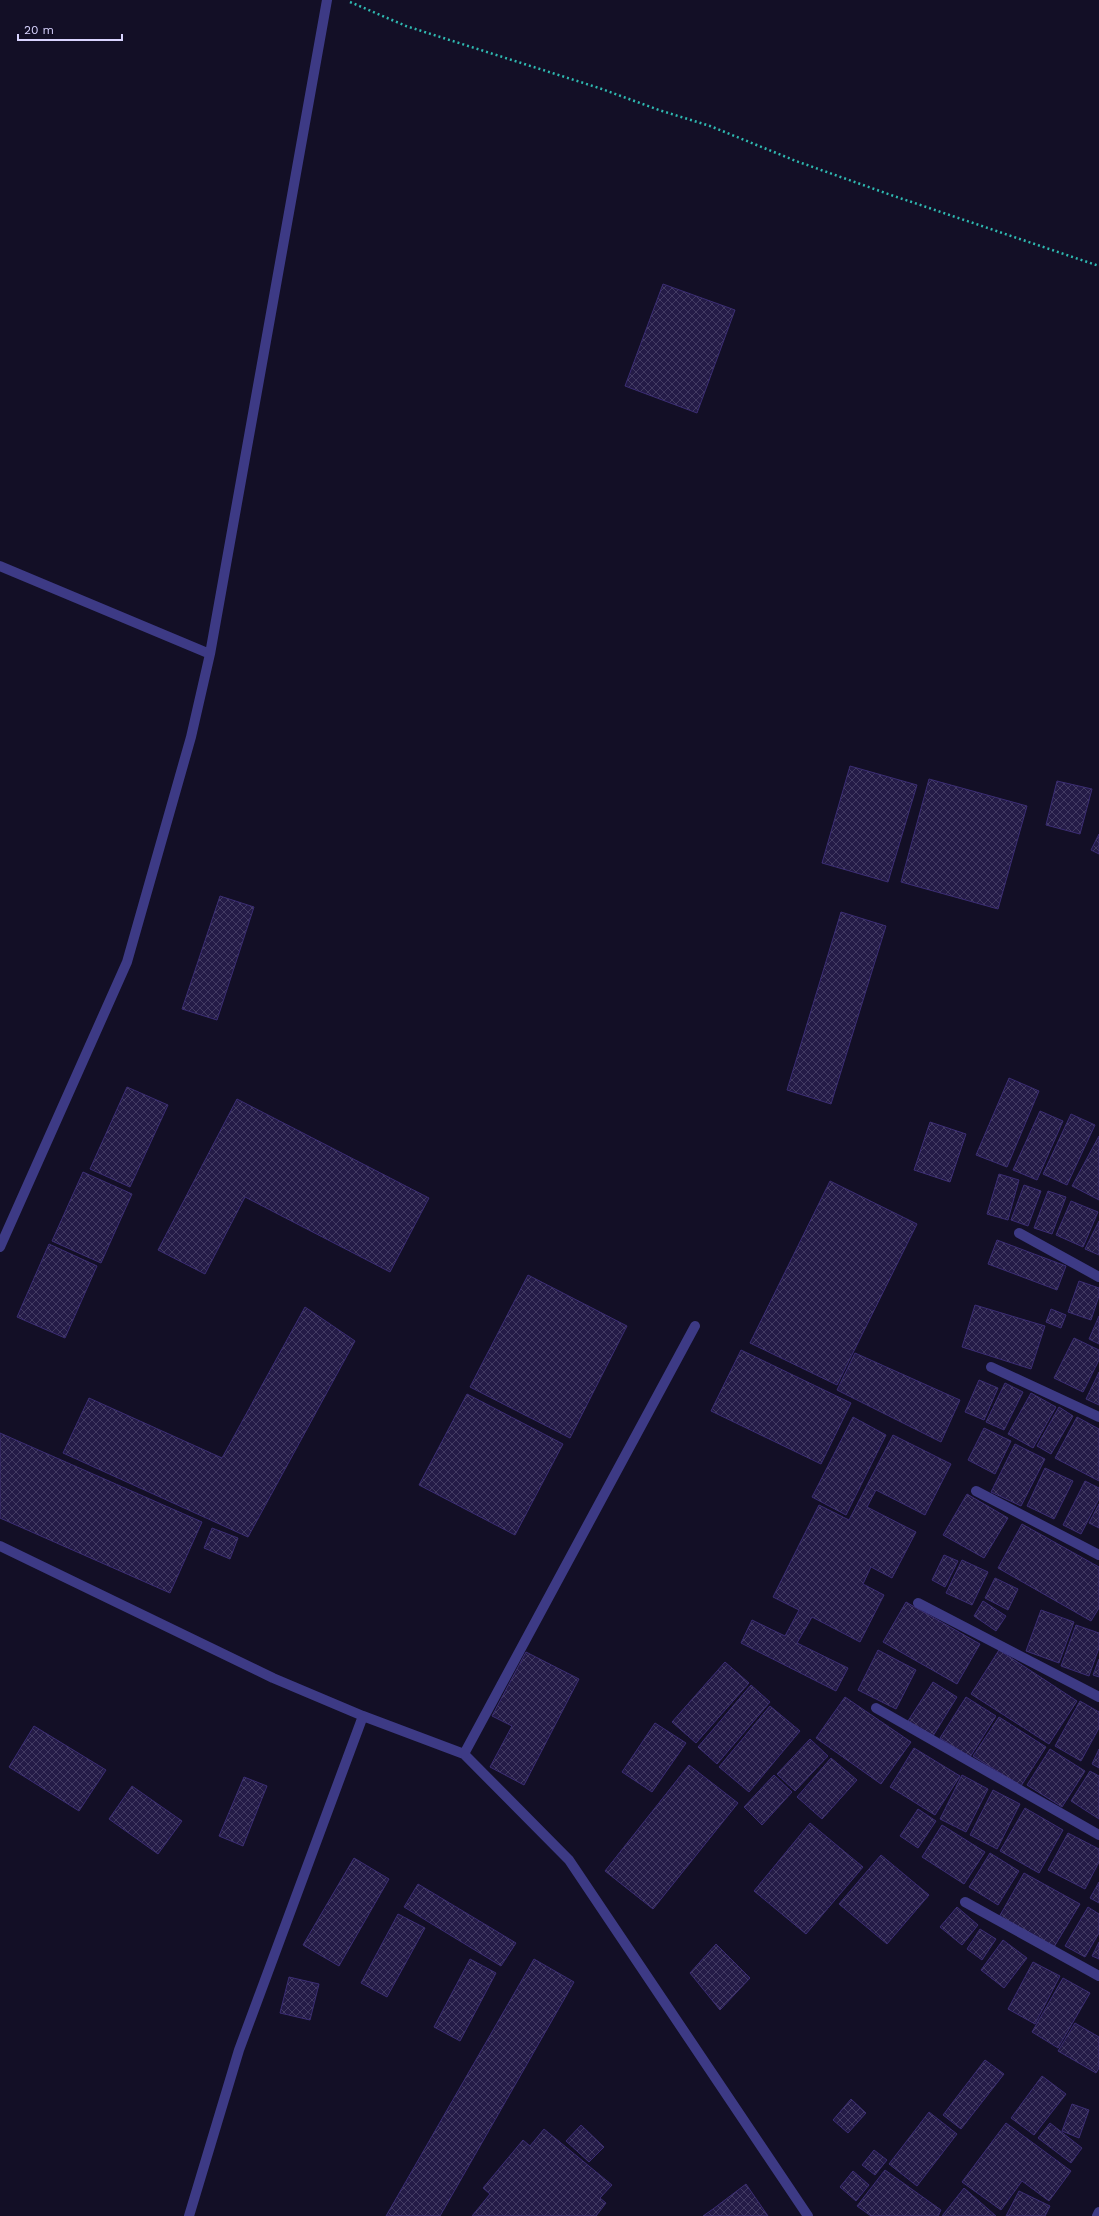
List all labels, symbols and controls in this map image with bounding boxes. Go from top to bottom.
scale bar [18,16,122,42]
text: 20 m [24,23,54,37]

